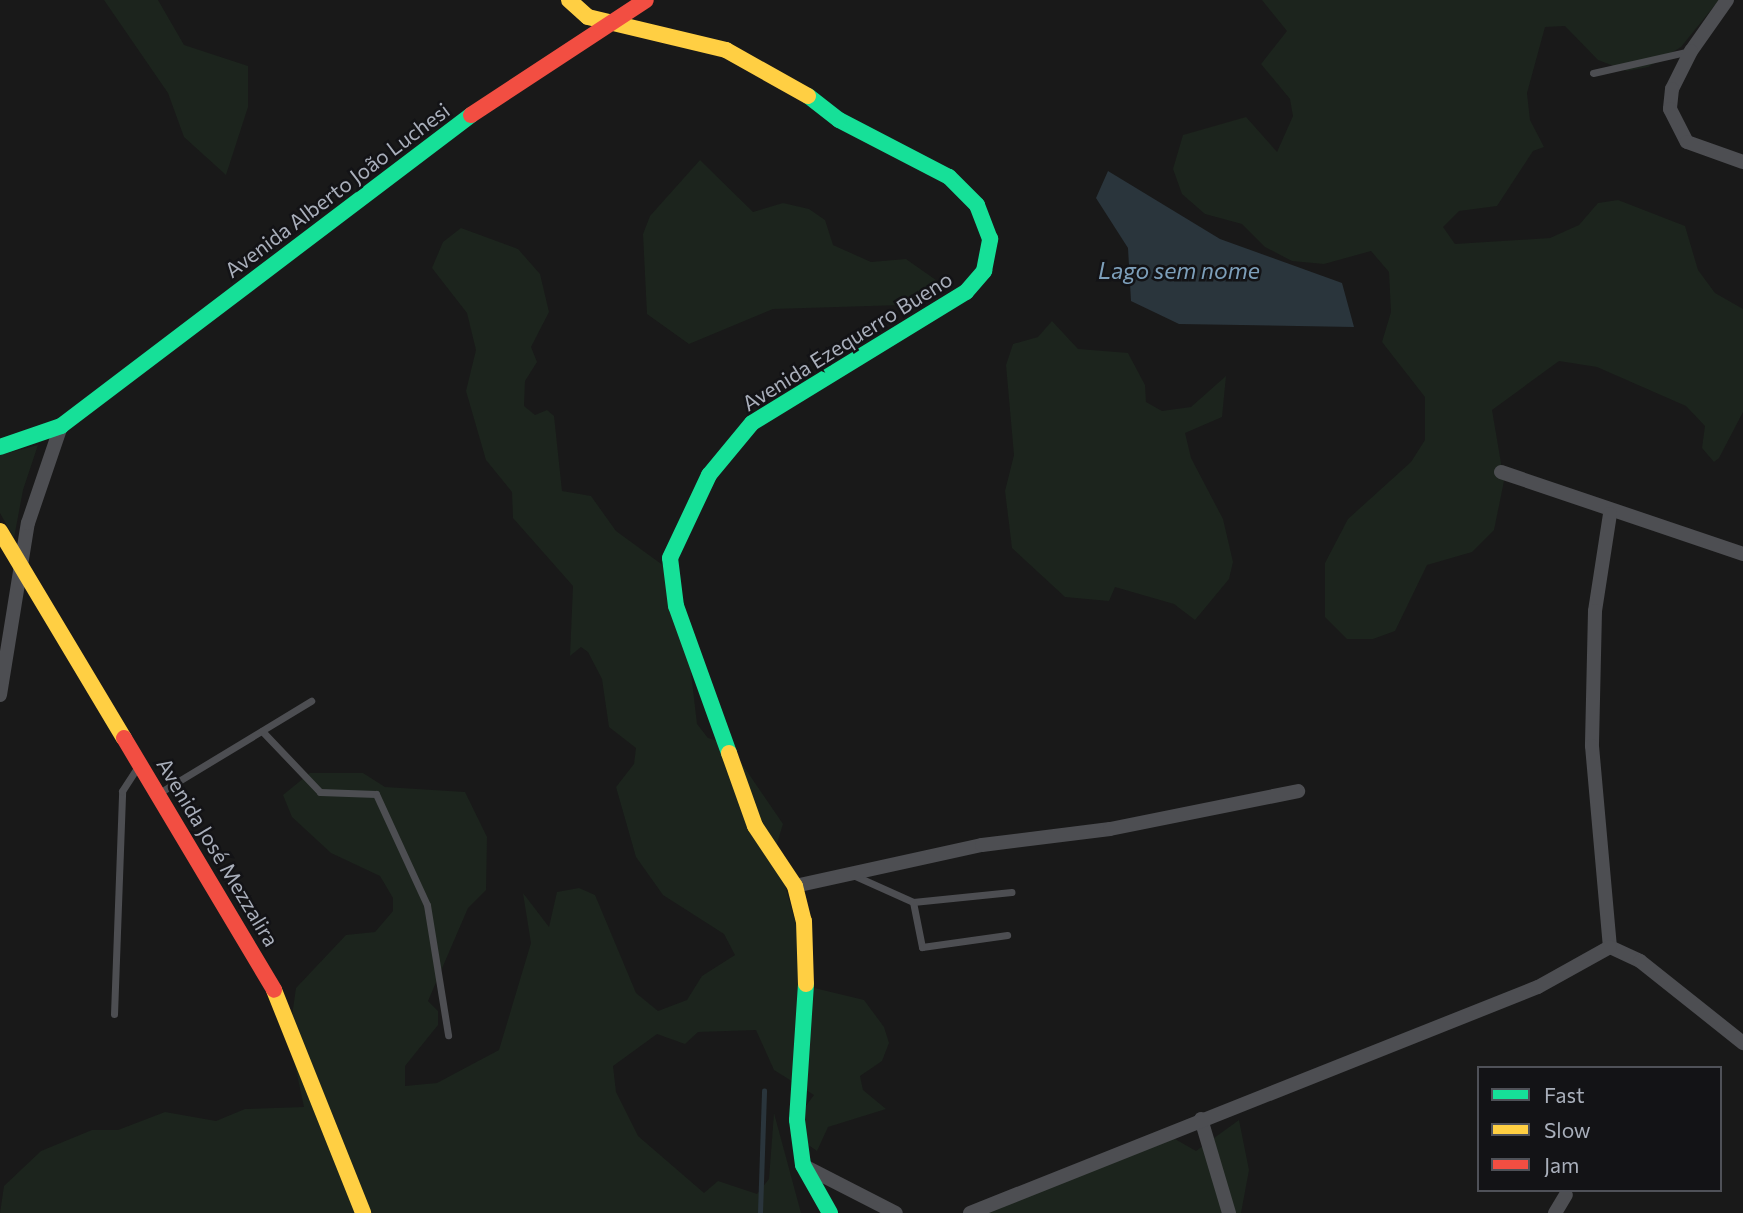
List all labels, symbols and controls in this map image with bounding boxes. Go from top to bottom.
street label: Avenida Alberto João Luchesi [220,97,454,283]
water label: Lago sem nome [1098,256,1260,284]
street label: Avenida Ezequerro Bueno [737,266,957,416]
street label: Avenida José Mezzalira [152,753,284,951]
legend [1477,1066,1722,1192]
text: Fast [1544,1082,1585,1107]
text: Slow [1544,1117,1591,1142]
text: Jam [1544,1152,1579,1177]

